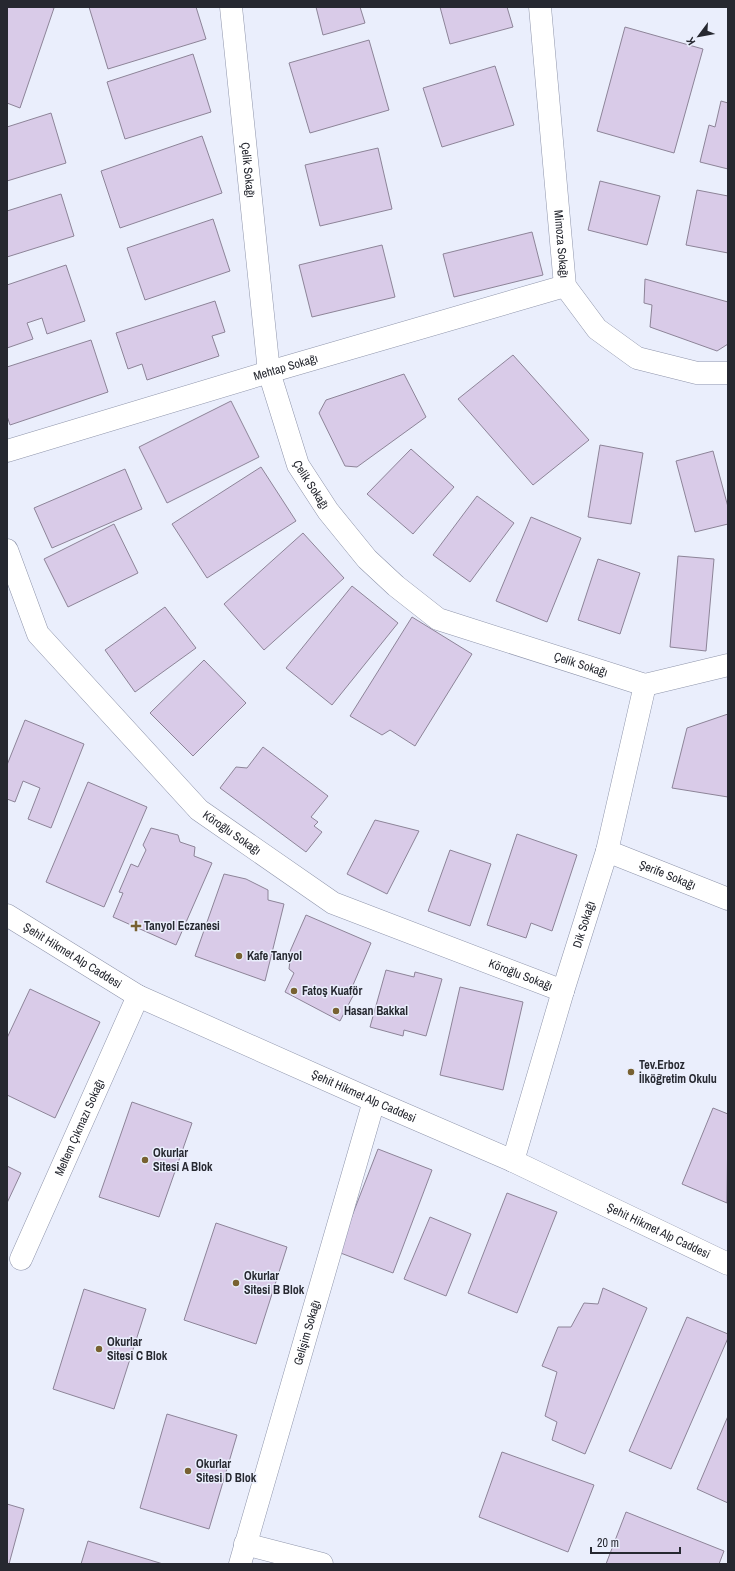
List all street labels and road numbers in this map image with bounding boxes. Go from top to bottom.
street label: Çelik Sokağı [237,141,259,199]
street label: Mimoza Sokağı [550,209,572,279]
street label: Mehtap Sokağı [252,350,320,384]
street label: Çelik Sokağı [289,458,333,513]
street label: Çelik Sokağı [552,648,610,681]
street label: Köroğlu Sokağı [200,807,264,859]
street label: Şerife Sokağı [637,857,698,893]
street label: Dik Sokağı [569,899,599,950]
street label: Şehit Hikmet Alp Caddesi [20,919,125,992]
street label: Köroğlu Sokağı [486,955,555,994]
street label: Şehit Hikmet Alp Caddesi [309,1066,419,1126]
street label: Meltem Çıkmazı Sokağı [51,1076,108,1178]
street label: Şehit Hikmet Alp Caddesi [604,1199,713,1262]
street label: Gelişim Sokağı [290,1298,324,1367]

